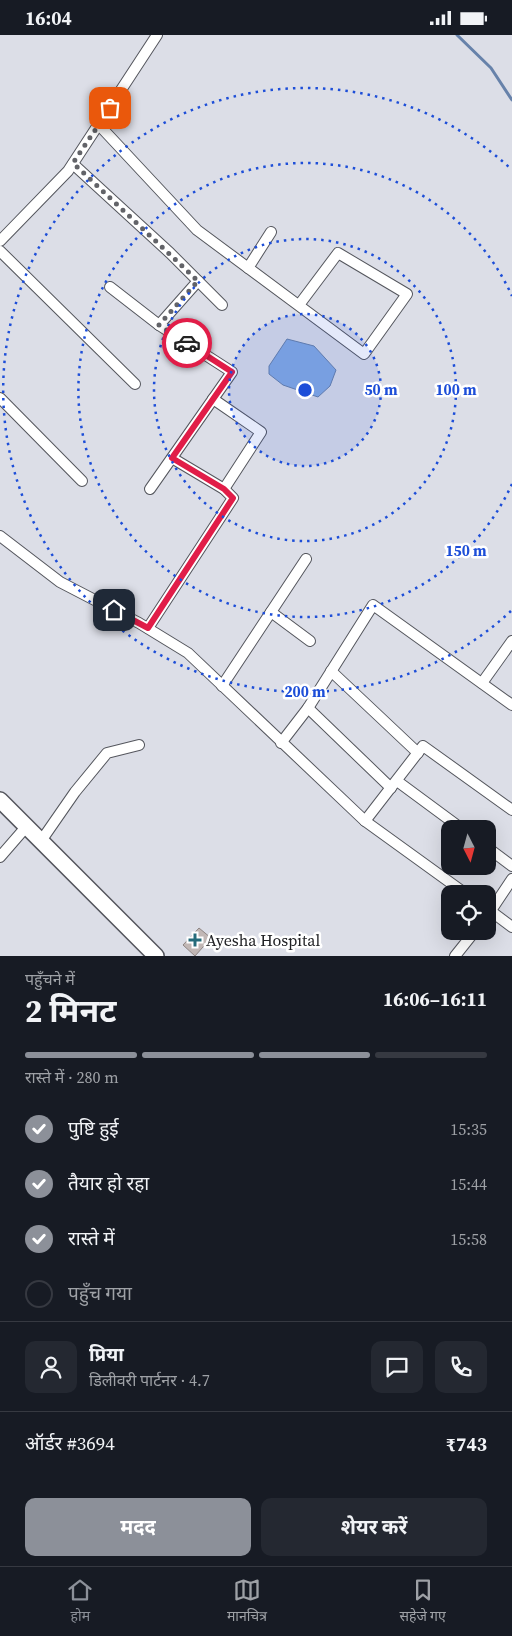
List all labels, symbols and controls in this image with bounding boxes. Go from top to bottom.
text: 16:04 [25,5,72,31]
pin [89,87,131,129]
icon: bag [96,94,124,122]
courier [162,318,212,368]
icon: car [173,329,201,357]
text: 50 m [364,379,398,400]
text: 100 m [435,379,477,400]
centre of rings [296,381,314,399]
text: 150 m [445,540,487,561]
pin [93,589,135,631]
icon: home [100,596,128,624]
text: 200 m [284,681,326,702]
north arrow [441,820,496,875]
map controls [441,820,496,940]
button: locate [441,885,496,940]
place label: Ayesha Hospital [206,929,320,951]
marker: Ayesha Hospital [188,933,202,947]
text: पहुँचने में [25,968,75,990]
text: 16:06–16:11 [383,986,487,1012]
text: 2 मिनट [25,989,116,1033]
text: रास्ते में · 280 m [25,1066,119,1088]
icon: check [25,1115,53,1143]
text: पुष्टि हुई [68,1115,119,1141]
text: 15:35 [450,1118,487,1140]
icon: check [25,1170,53,1198]
text: तैयार हो रहा [68,1170,149,1196]
text: 15:44 [450,1173,487,1195]
icon: check [25,1225,53,1253]
text: रास्ते में [68,1225,115,1251]
text: 15:58 [450,1228,487,1250]
text: पहुँच गया [68,1280,132,1306]
button: person [25,1341,77,1393]
text: प्रिया [89,1341,124,1367]
button: chat [371,1341,423,1393]
button: phone [435,1341,487,1393]
text: डिलीवरी पार्टनर · 4.7 [89,1369,210,1391]
text: ऑर्डर #3694 [25,1430,115,1456]
text: ₹743 [446,1431,487,1457]
button: मदद [25,1498,251,1556]
button: शेयर करें [261,1498,487,1556]
tab: होम [66,1576,94,1627]
tab: मानचित्र [227,1576,267,1627]
tab: सहेजे गए [400,1576,446,1627]

